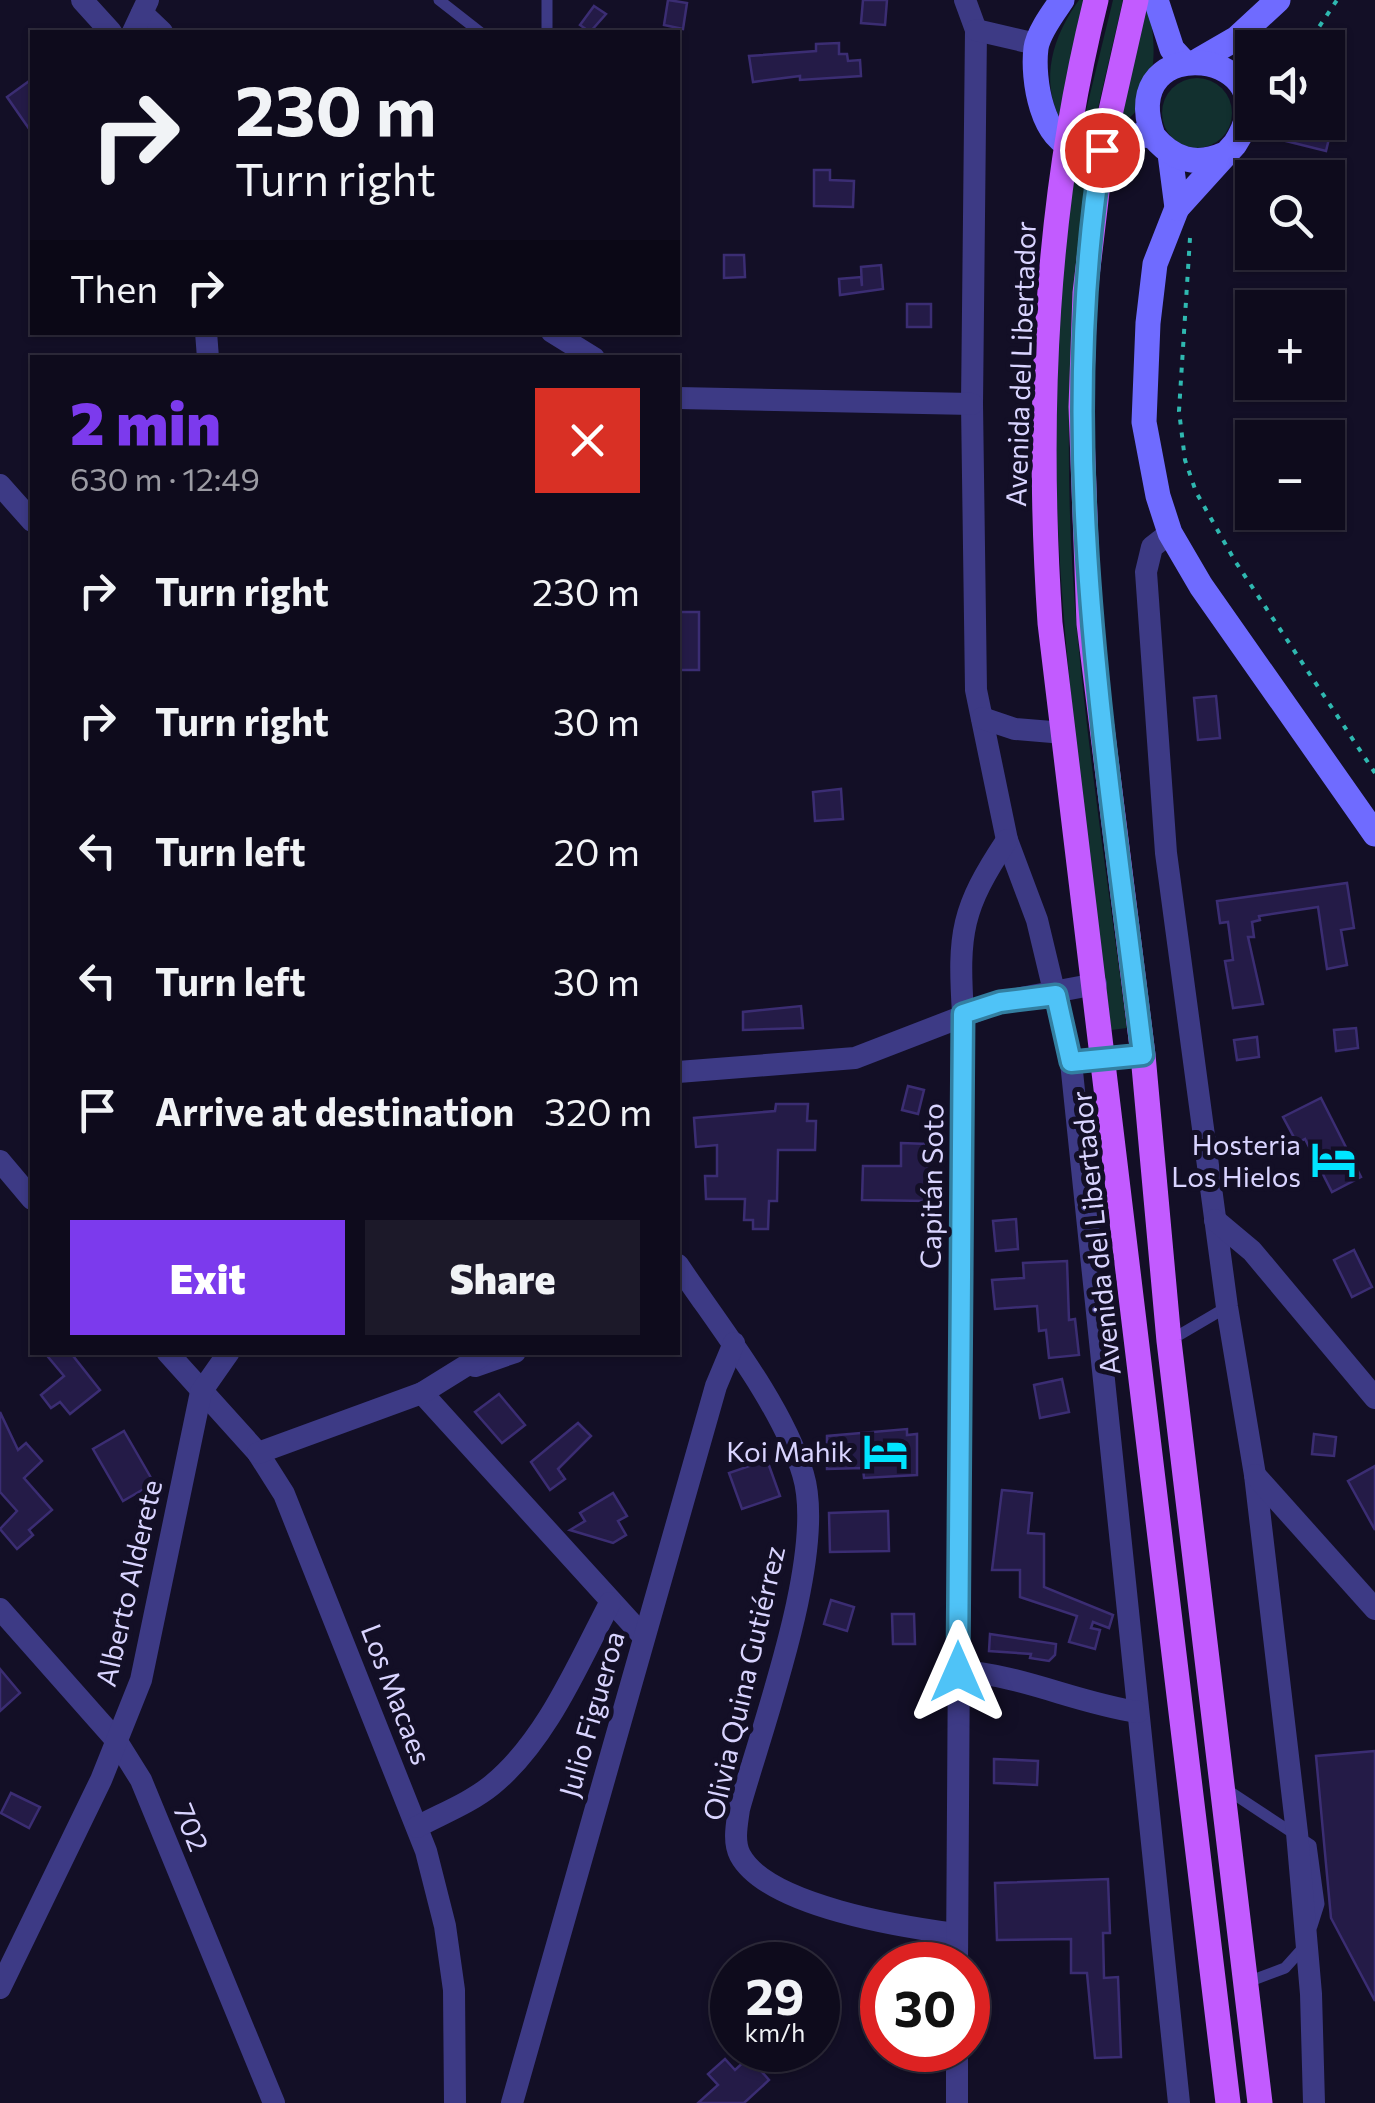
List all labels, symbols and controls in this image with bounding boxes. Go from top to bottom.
map controls [1235,30,1345,530]
button: sound [1235,30,1345,140]
text: 230 m [235,65,437,150]
icon: right [70,70,200,200]
pin [1060,108,1145,193]
icon: arrive [1075,123,1130,178]
text: Turn right [235,150,436,205]
button: search [1235,160,1345,270]
street label: Avenida del Libertador [998,221,1042,507]
icon: right [178,260,233,315]
text: Then [70,264,158,311]
button: + [1235,290,1345,400]
text: 2 min [70,384,221,457]
button: close [535,388,640,493]
button: − [1235,420,1345,530]
text: 630 m · 12:49 [70,458,260,498]
icon: right [70,563,125,618]
text: Turn right [155,567,329,614]
text: 230 m [532,567,640,614]
icon: right [70,693,125,748]
text: Turn right [155,697,329,744]
text: 30 m [553,697,640,744]
icon: left [70,823,125,878]
text: Turn left [155,827,306,874]
text: 20 m [554,827,640,874]
icon: left [70,953,125,1008]
text: Turn left [155,957,306,1004]
text: 30 m [553,957,640,1004]
icon: arrive [70,1083,125,1138]
text: Arrive at destination [155,1087,514,1134]
text: 320 m [544,1087,652,1134]
street label: Avenida del Libertador [1063,1089,1127,1377]
street label: Capitán Soto [913,1103,949,1269]
place label: Hosteria Los Hielos [1171,1127,1301,1193]
hotel icon: Hosteria Los Hielos [1310,1136,1358,1184]
button: Exit [70,1220,345,1335]
button: Share [365,1220,640,1335]
hotel icon: Koi Mahik [862,1427,910,1475]
place label: Koi Mahik [726,1434,853,1468]
street label: Alberto Alderete [88,1476,168,1690]
street label: Olivia Quina Gutiérrez [695,1542,791,1824]
street label: Los Macaes [355,1619,439,1769]
position arrow [906,1620,1010,1724]
street label: Julio Figueroa [551,1627,631,1801]
street label: 702 [167,1798,217,1856]
speed limit sign: 30 [860,1942,990,2072]
text: 29 [745,1964,804,2025]
text: km/h [745,2017,805,2047]

